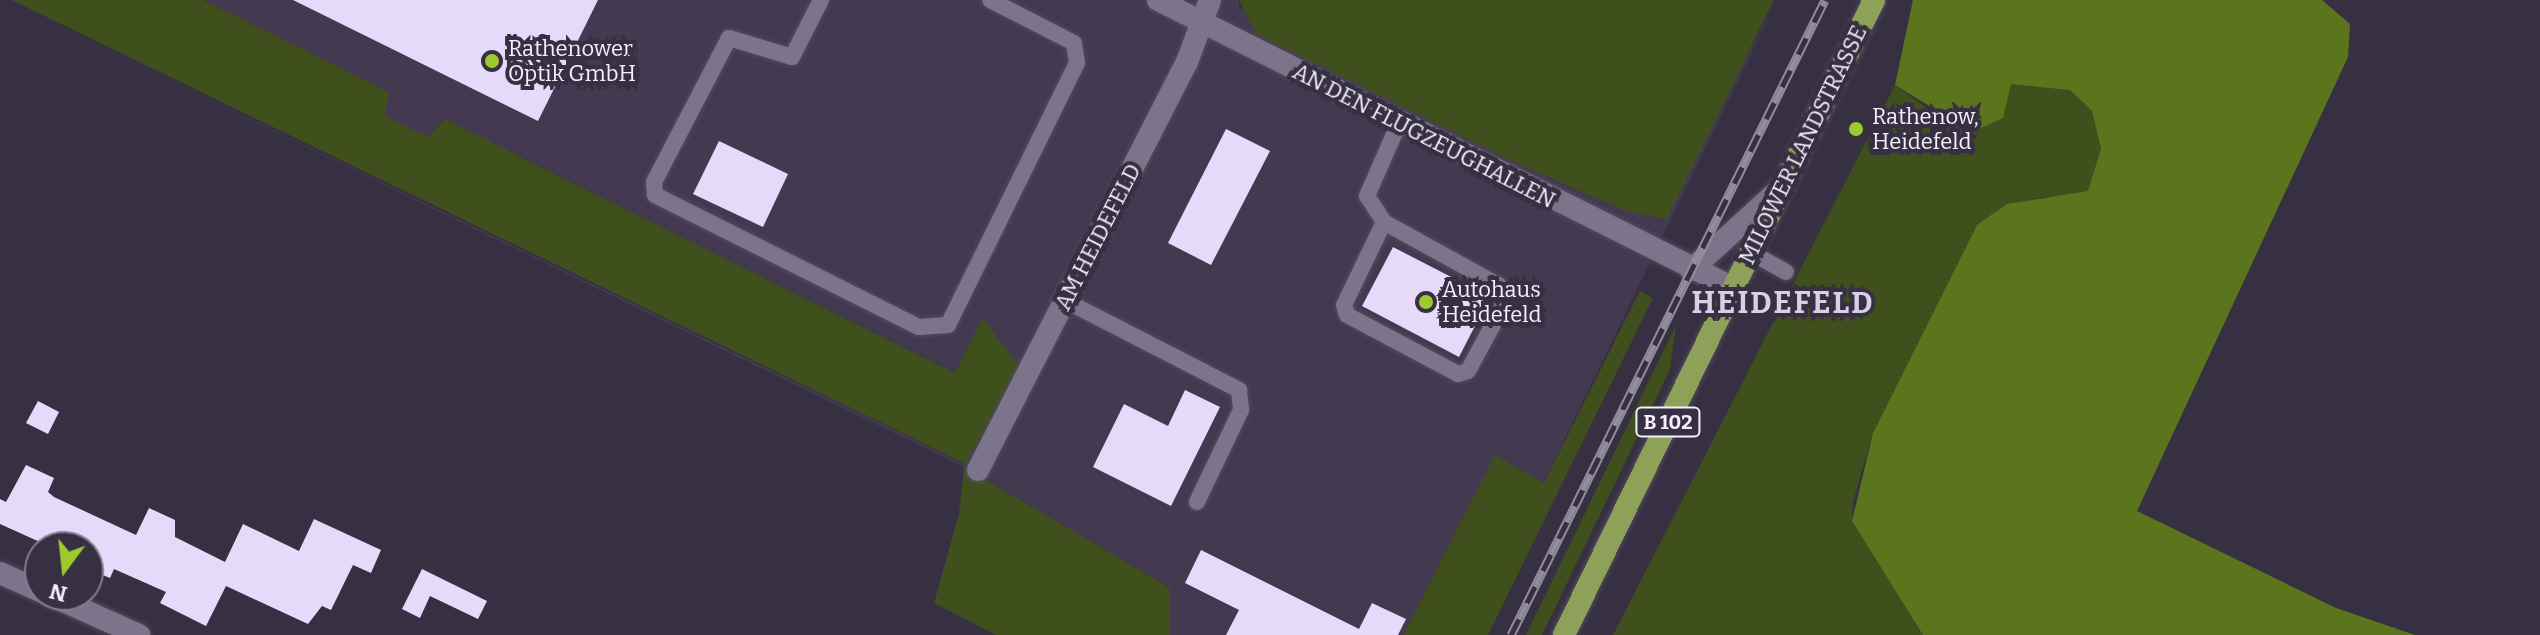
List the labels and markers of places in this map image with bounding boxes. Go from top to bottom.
place label: Rathenower Optik GmbH [508,35,636,86]
marker: Rathenower Optik GmbH [483,52,501,70]
place label: Rathenow, Heidefeld [1872,103,1979,154]
marker: Rathenow, Heidefeld [1847,120,1865,138]
place label: Autohaus Heidefeld [1442,276,1542,328]
marker: Autohaus Heidefeld [1417,293,1435,311]

